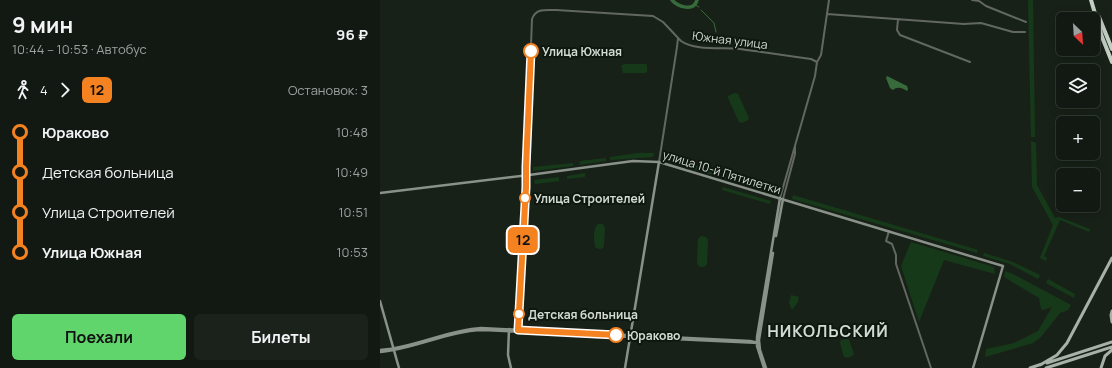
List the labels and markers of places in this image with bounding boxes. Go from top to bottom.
marker: Улица Южная [523,43,539,59]
place label: Улица Южная [542,43,622,60]
place label: Улица Строителей [534,190,645,207]
marker: Улица Строителей [519,192,531,204]
place label: Детская больница [528,306,638,323]
marker: Детская больница [513,308,525,320]
marker: Юраково [608,327,624,343]
place label: Юраково [627,327,681,344]

